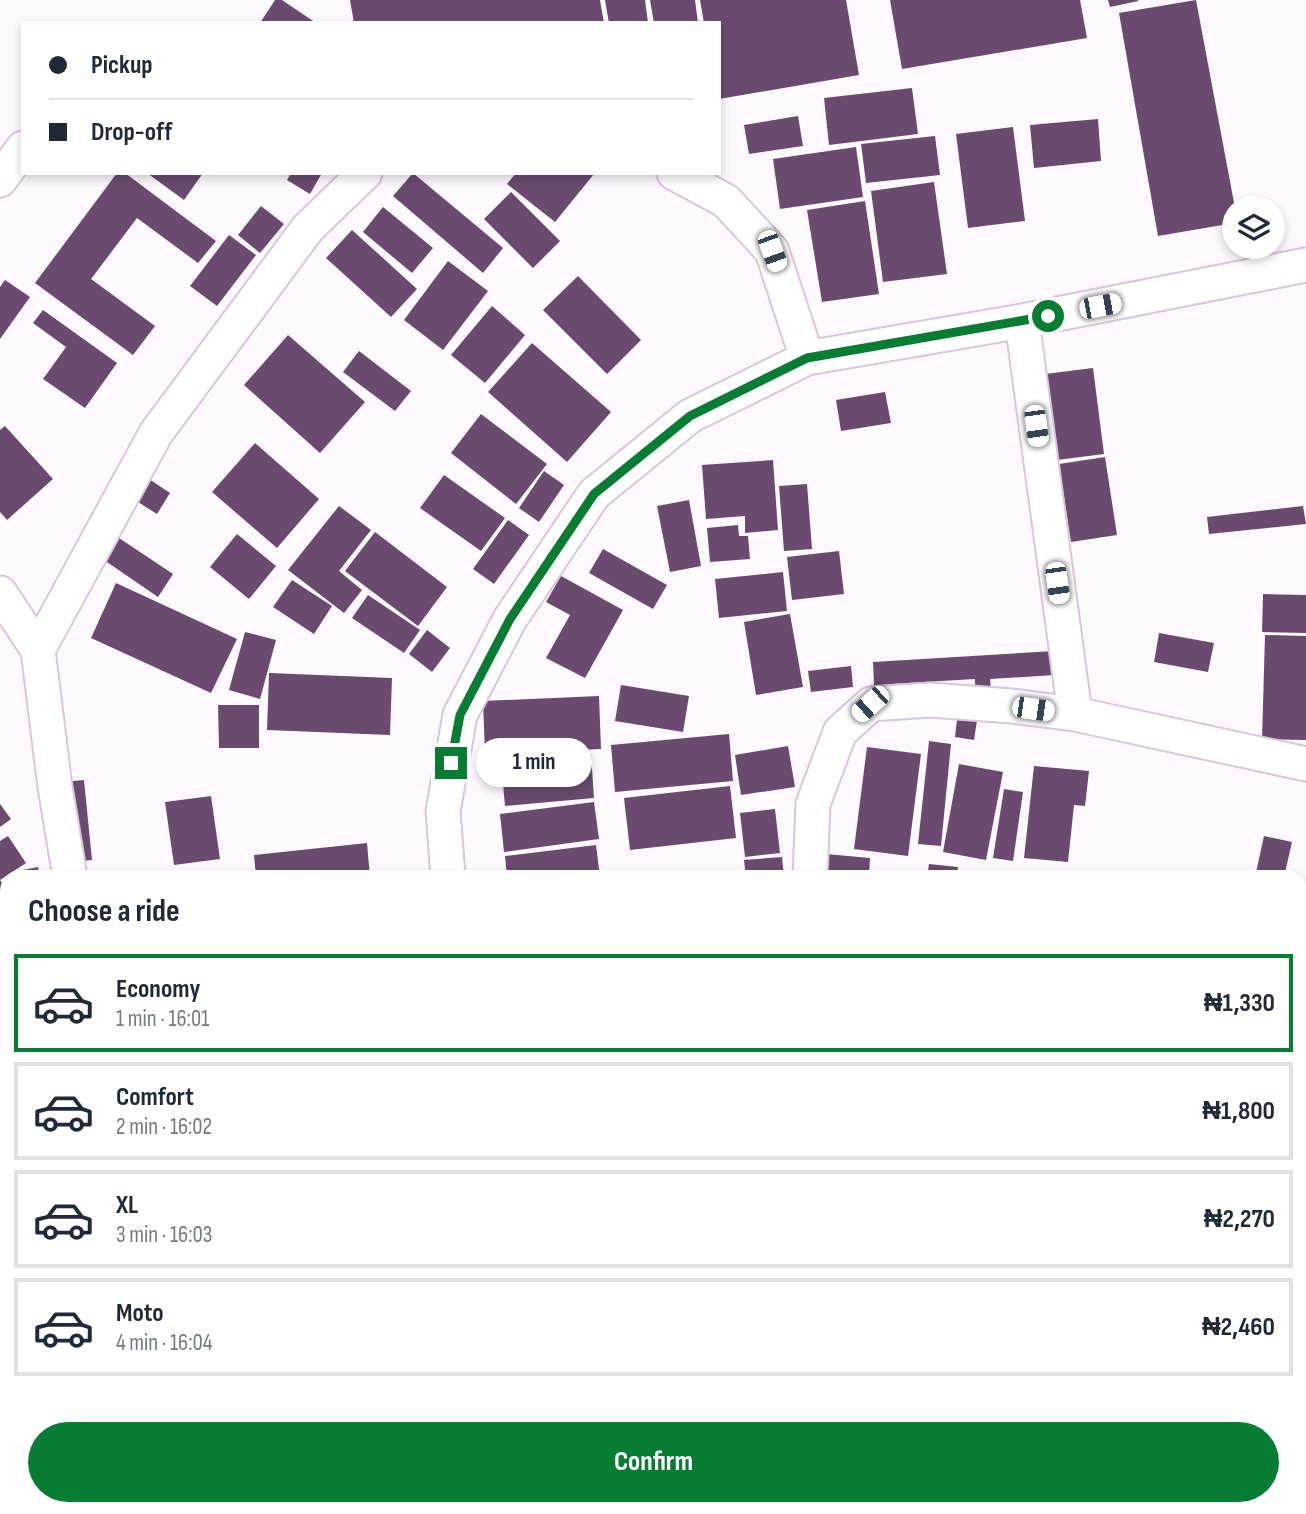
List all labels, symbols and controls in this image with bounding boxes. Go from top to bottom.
text: Pickup [91,50,153,81]
text: Drop-off [91,117,172,148]
map controls [1222,196,1285,259]
button: layers [1222,196,1285,259]
car [755,228,790,274]
car [1078,292,1123,320]
route start [1032,300,1064,332]
car [1023,404,1050,448]
car [1044,561,1071,605]
car [848,682,893,726]
car [1011,696,1056,722]
callout: 1 min [476,738,591,788]
route end [435,747,467,779]
text: 1 min [513,748,555,776]
text: Choose a ride [28,892,180,931]
icon: car [32,972,95,1035]
text: Economy [116,974,200,1005]
text: ₦1,330 [1204,988,1275,1019]
text: 1 min · 16:01 [116,1005,209,1033]
icon: car [32,1080,95,1143]
text: Comfort [116,1082,194,1113]
text: ₦1,800 [1202,1096,1275,1127]
text: 2 min · 16:02 [116,1113,212,1141]
icon: car [32,1188,95,1251]
text: XL [116,1190,138,1221]
text: ₦2,270 [1204,1204,1275,1235]
text: 3 min · 16:03 [116,1221,212,1249]
icon: car [32,1296,95,1359]
text: Moto [116,1298,164,1329]
text: ₦2,460 [1202,1312,1275,1343]
text: 4 min · 16:04 [116,1329,212,1357]
button: Confirm [28,1422,1279,1502]

